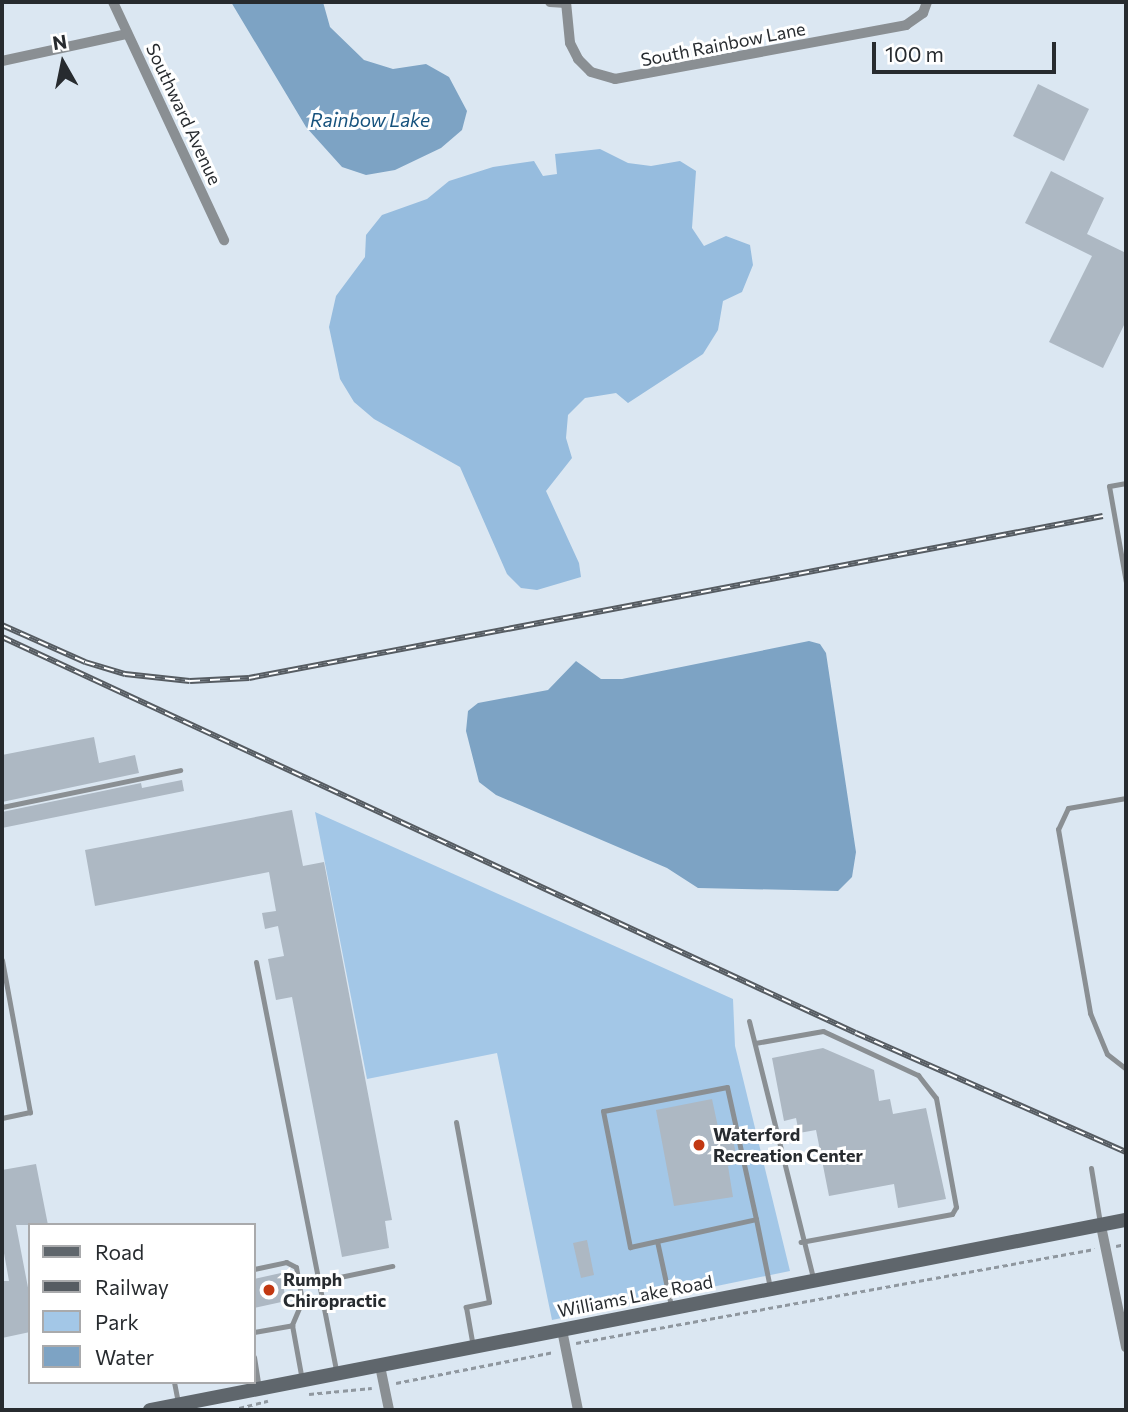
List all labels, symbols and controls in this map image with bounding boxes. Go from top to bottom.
street label: South Rainbow Lane [639,17,807,71]
north arrow [28,28,98,98]
scale bar [876,28,1060,72]
text: N [51,29,68,54]
street label: Southward Avenue [142,40,226,188]
text: 100 m [885,41,944,66]
water label: Rainbow Lake [310,109,430,131]
place label: Waterford Recreation Center [713,1124,863,1166]
marker: Waterford Recreation Center [691,1137,707,1153]
legend [28,1223,256,1384]
text: Road [95,1239,144,1264]
place label: Rumph Chiropractic [283,1269,386,1312]
street label: Williams Lake Road [556,1270,714,1322]
text: Railway [95,1274,169,1299]
marker: Rumph Chiropractic [261,1282,277,1298]
text: Park [95,1309,139,1334]
text: Water [95,1344,154,1369]

